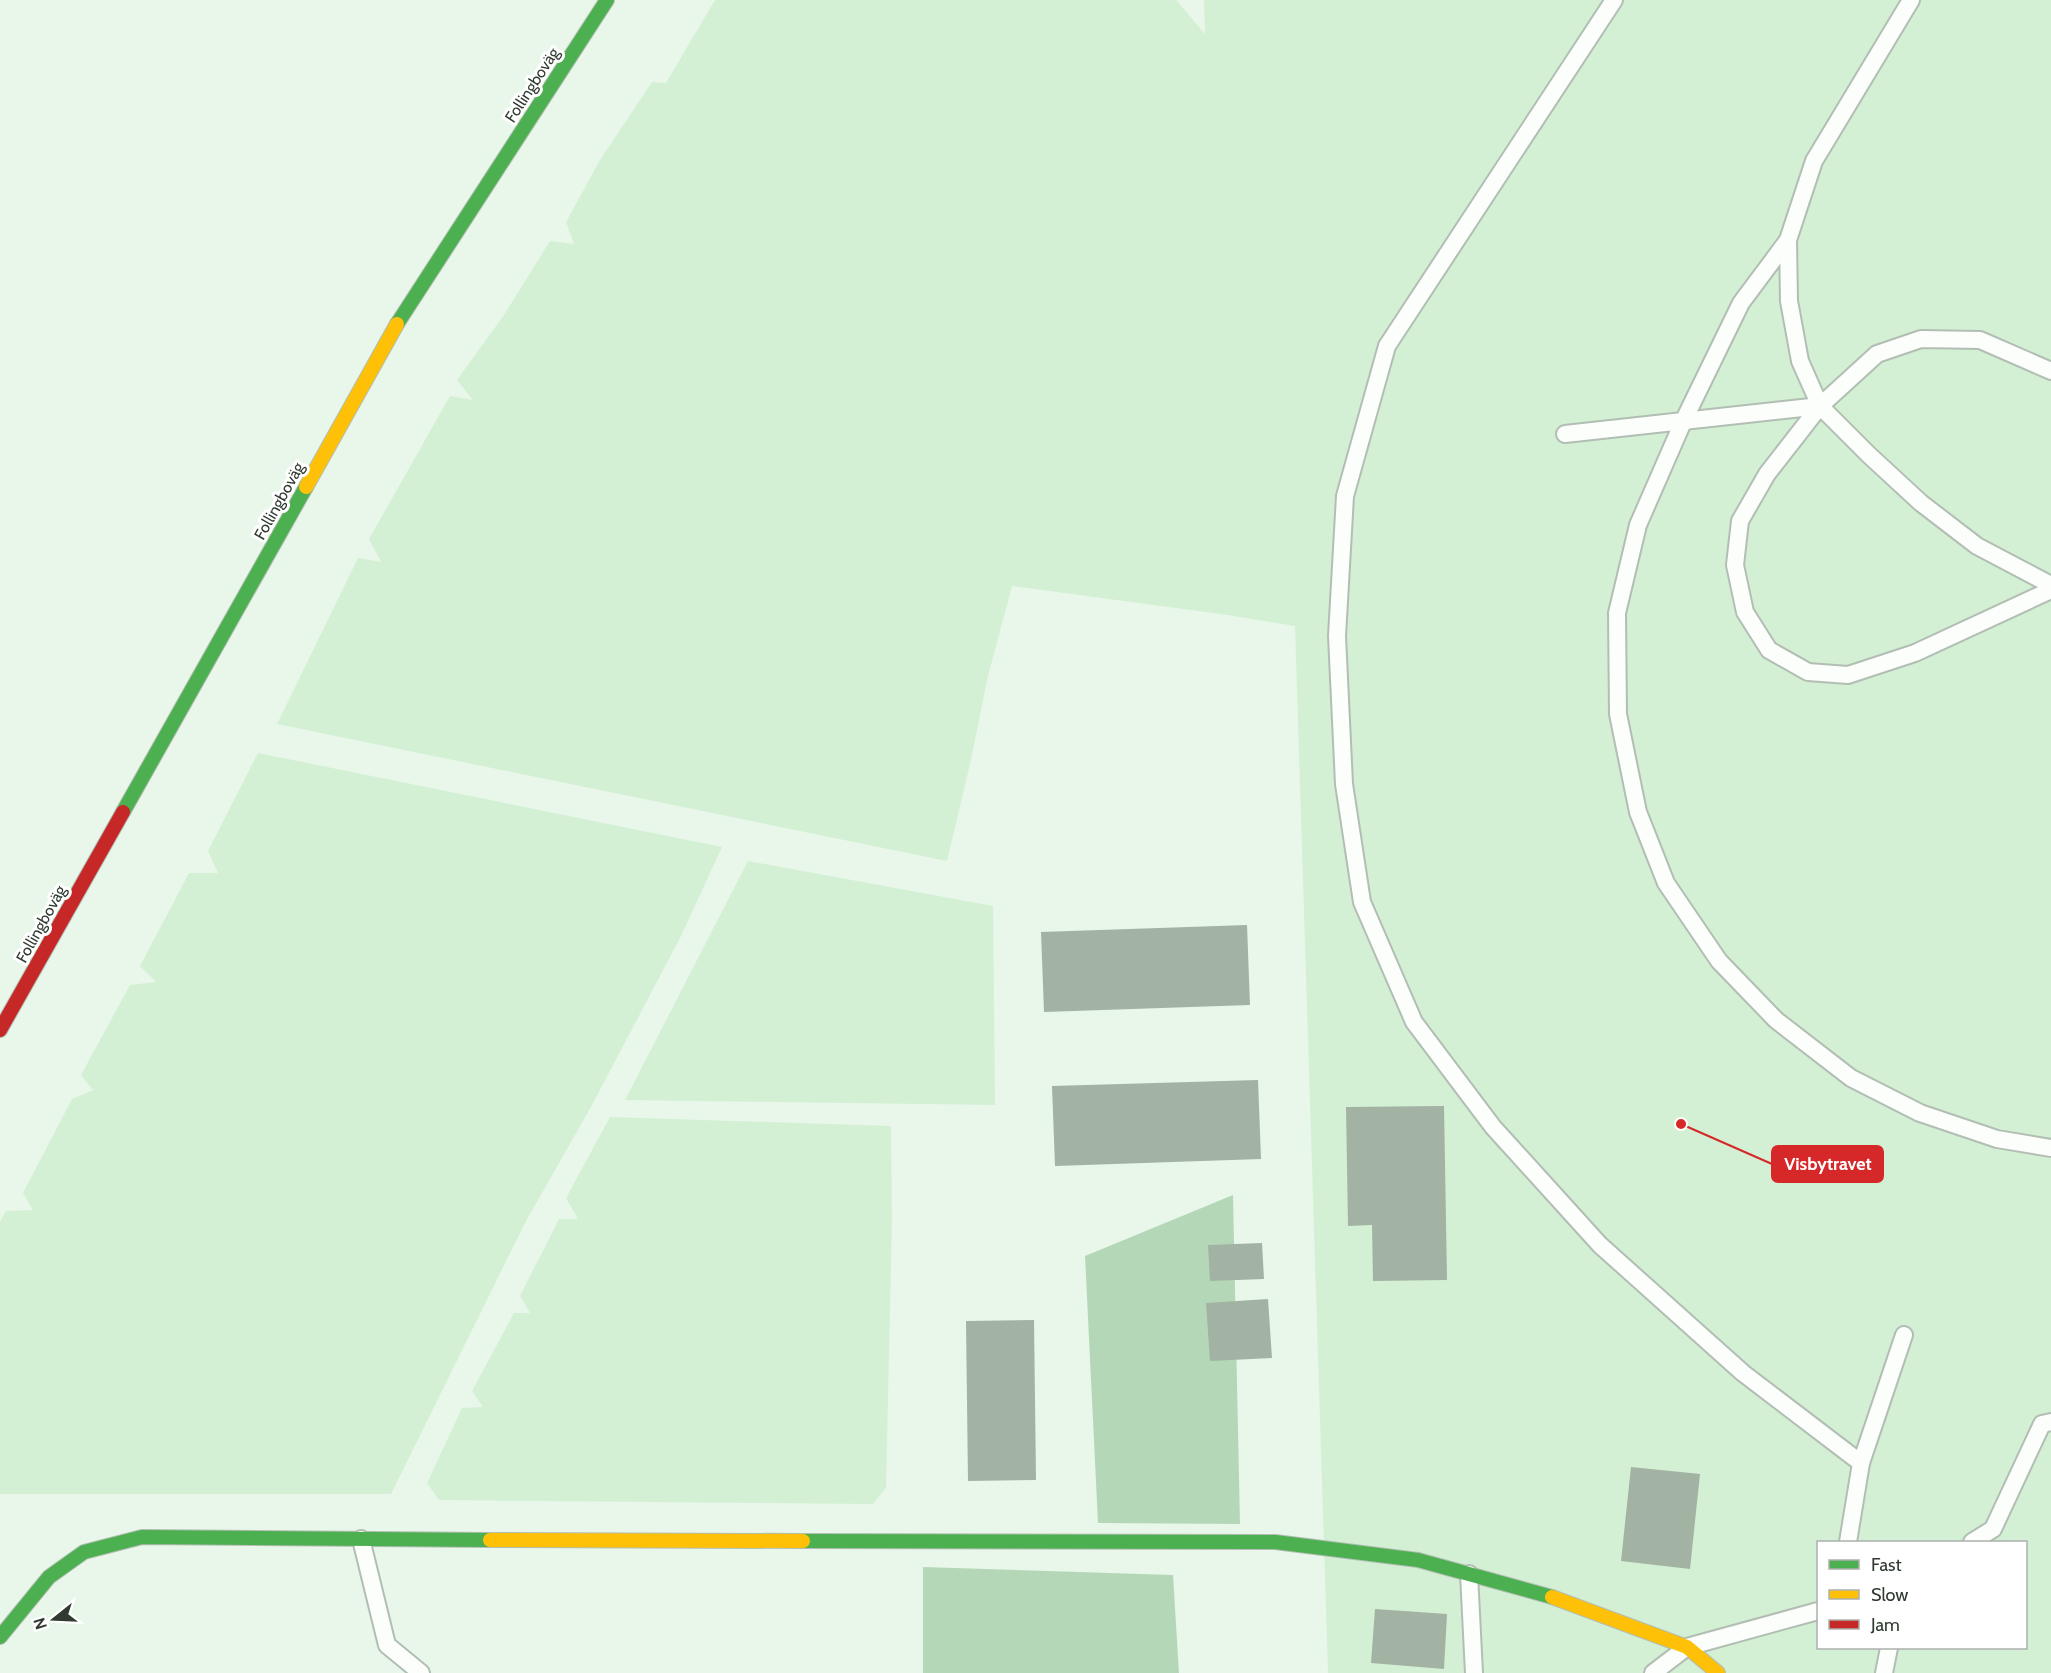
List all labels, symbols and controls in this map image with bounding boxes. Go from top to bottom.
street label: Follingboväg [501,43,564,126]
street label: Follingboväg [250,458,308,543]
street label: Follingboväg [12,881,70,966]
callout: Visbytravet [1772,1146,1883,1182]
text: Visbytravet [1784,1153,1872,1175]
legend [1817,1541,2027,1649]
text: Fast [1871,1554,1902,1576]
text: Slow [1871,1584,1908,1606]
north arrow [24,1589,84,1649]
text: Jam [1870,1614,1900,1636]
text: N [29,1615,51,1632]

